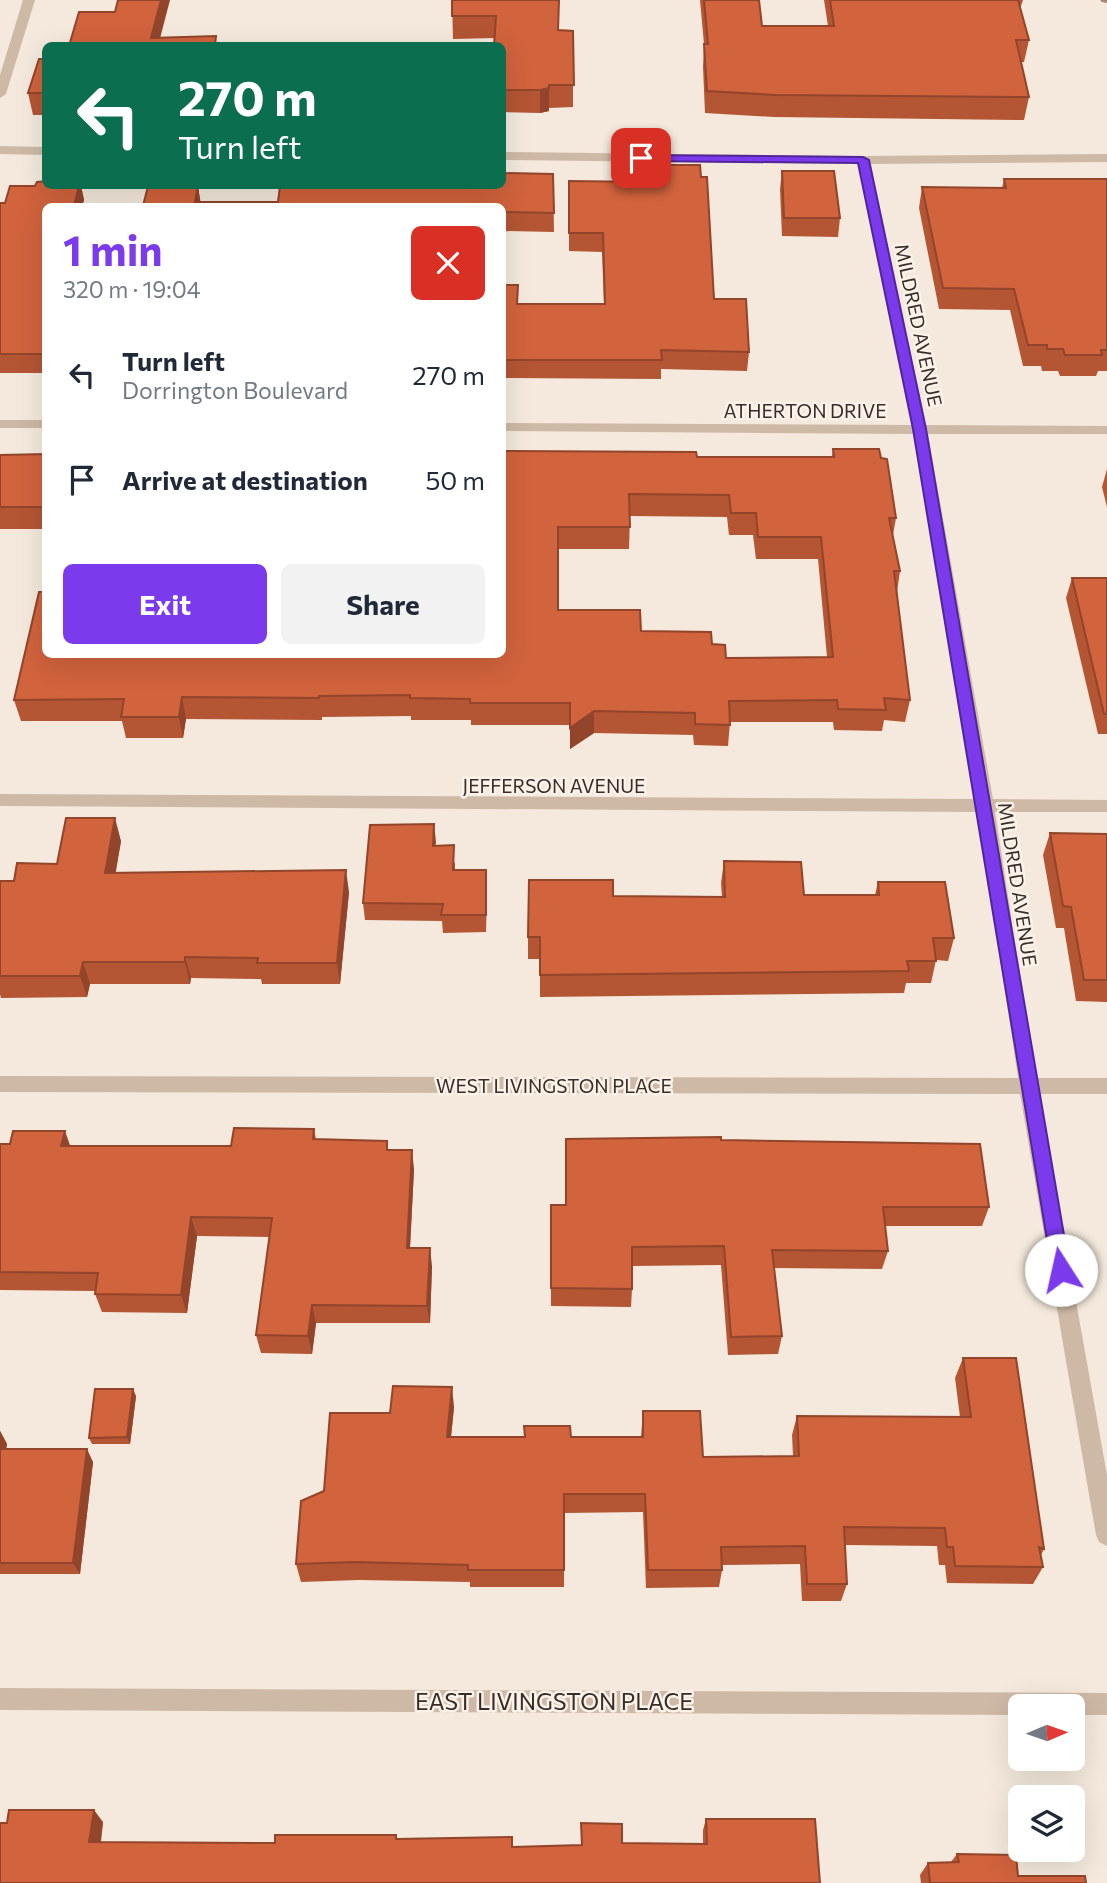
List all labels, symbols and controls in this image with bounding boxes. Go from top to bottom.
text: 270 m [178,66,317,126]
icon: left [63,70,154,161]
text: Turn left [178,126,302,166]
pin [611,128,671,188]
icon: arrive [622,139,660,177]
text: 1 min [63,223,163,275]
button: close [411,226,485,300]
street label: MILDRED AVENUE [891,242,947,408]
text: 320 m · 19:04 [63,275,201,303]
text: Turn left [122,345,225,376]
icon: left [63,356,101,394]
text: 270 m [412,359,485,390]
text: Dorrington Boulevard [122,376,348,404]
street label: ATHERTON DRIVE [724,399,886,422]
icon: arrive [63,461,101,499]
text: Arrive at destination [122,464,368,495]
text: 50 m [425,464,485,495]
button: Exit [63,564,267,644]
button: Share [281,564,485,644]
street label: JEFFERSON AVENUE [463,774,645,797]
street label: MILDRED AVENUE [994,800,1042,968]
street label: WEST LIVINGSTON PLACE [436,1074,672,1097]
position arrow [1024,1233,1098,1307]
street label: EAST LIVINGSTON PLACE [415,1687,693,1715]
north arrow [1008,1694,1085,1771]
map controls [1008,1694,1085,1862]
button: layers [1008,1785,1085,1862]

